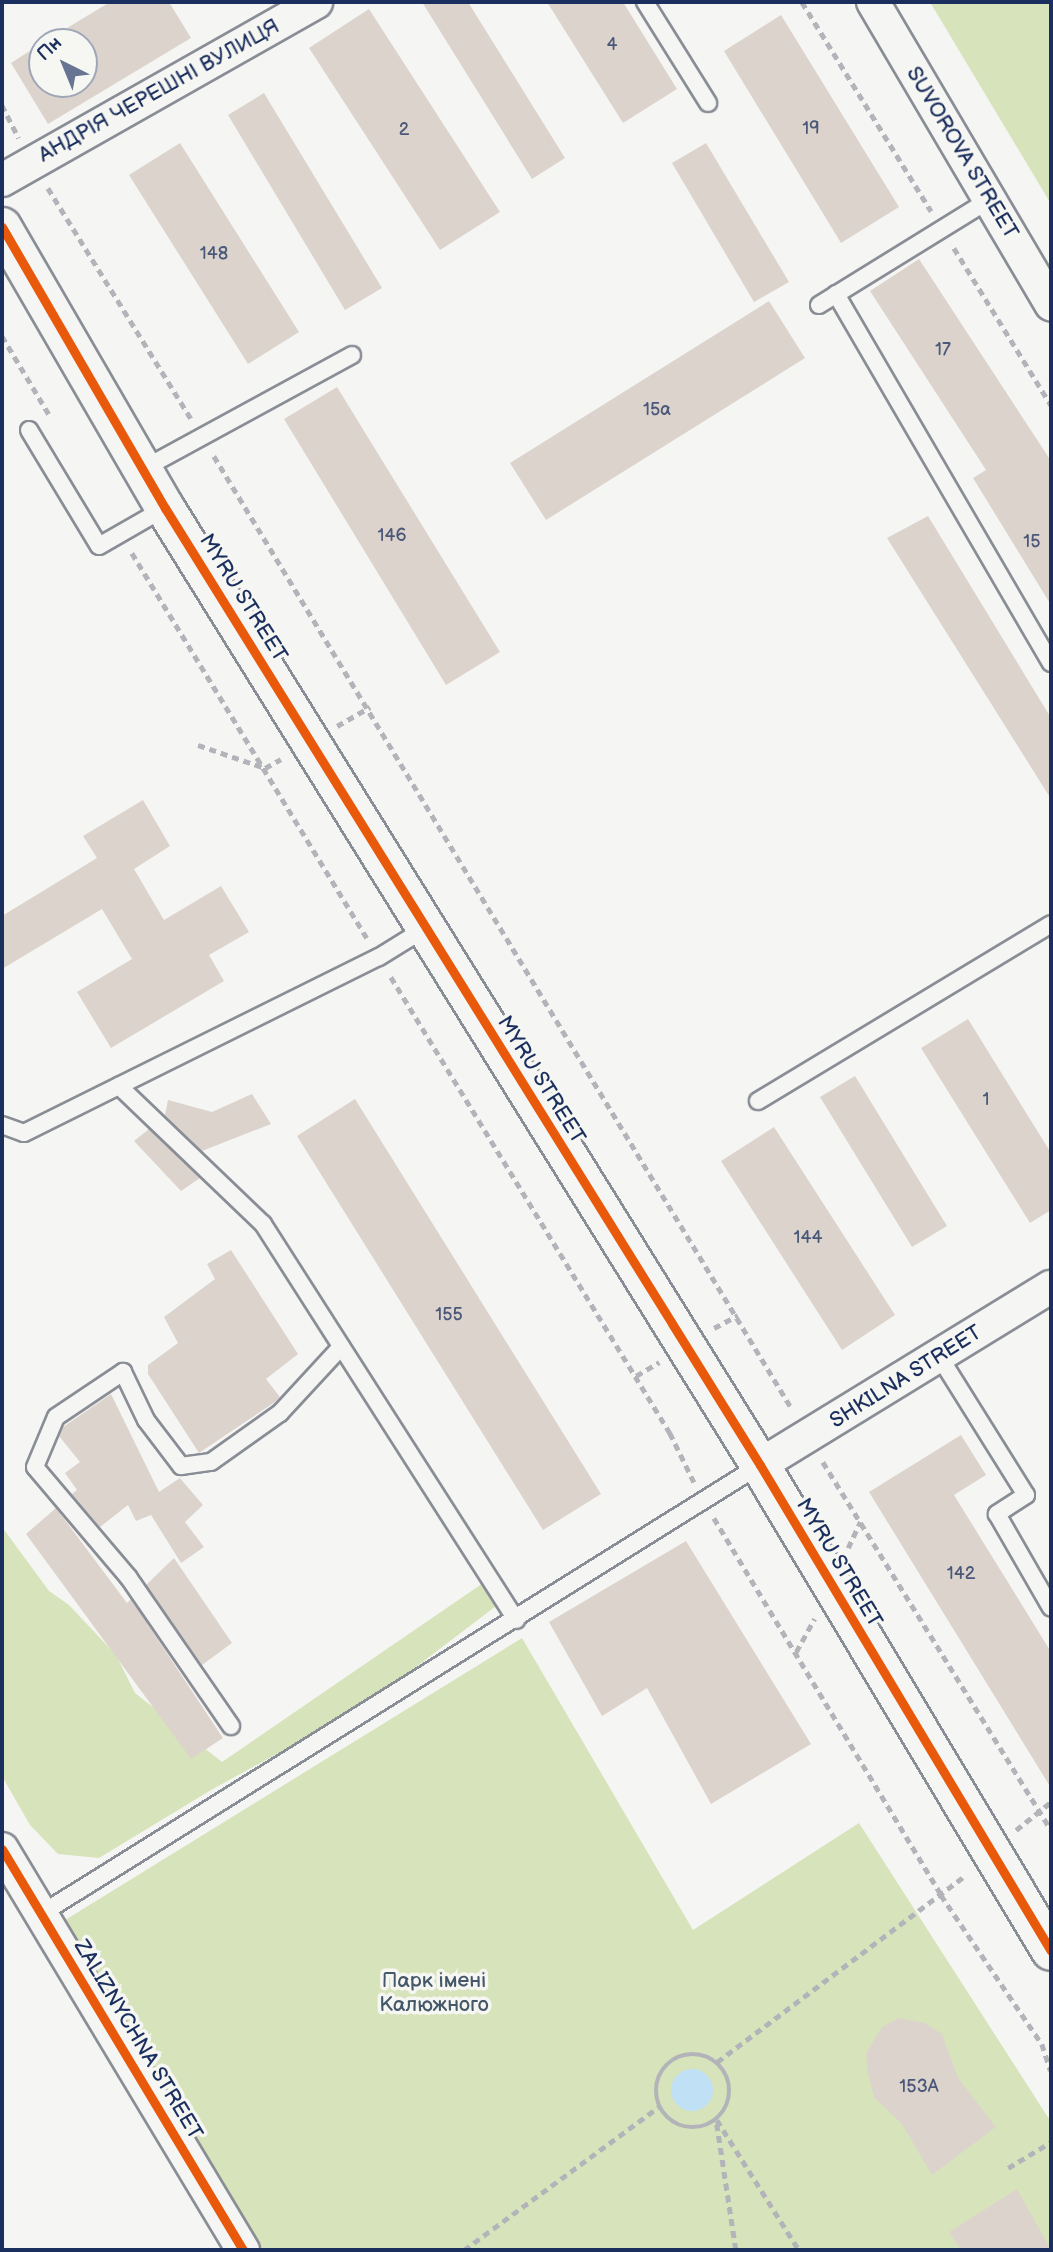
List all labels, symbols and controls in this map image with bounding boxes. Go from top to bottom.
street label: АНДРІЯ ЧЕРЕШНІ ВУЛИЦЯ [34,14,284,168]
north arrow [28,28,98,98]
text: Пн [33,32,67,66]
house number: 4 [607,34,617,56]
street label: SUVOROVA STREET [901,62,1023,244]
house number: 19 [802,118,820,140]
house number: 2 [399,119,409,141]
house number: 148 [200,243,228,265]
house number: 17 [935,339,951,361]
house number: 15а [643,399,671,421]
house number: 146 [378,525,406,547]
street label: MYRU STREET [193,529,293,667]
house number: 15 [1023,531,1041,553]
street label: MYRU STREET [491,1011,591,1149]
house number: 1 [983,1089,989,1111]
house number: 144 [794,1227,822,1249]
house number: 155 [435,1304,463,1326]
street label: SHKILNA STREET [825,1320,987,1434]
street label: MYRU STREET [790,1494,888,1632]
house number: 142 [947,1563,975,1585]
street label: ZALIZNYCHNA STREET [68,1935,208,2145]
park label: Парк імені Калюжного [379,1968,489,2018]
house number: 153А [899,2076,939,2098]

